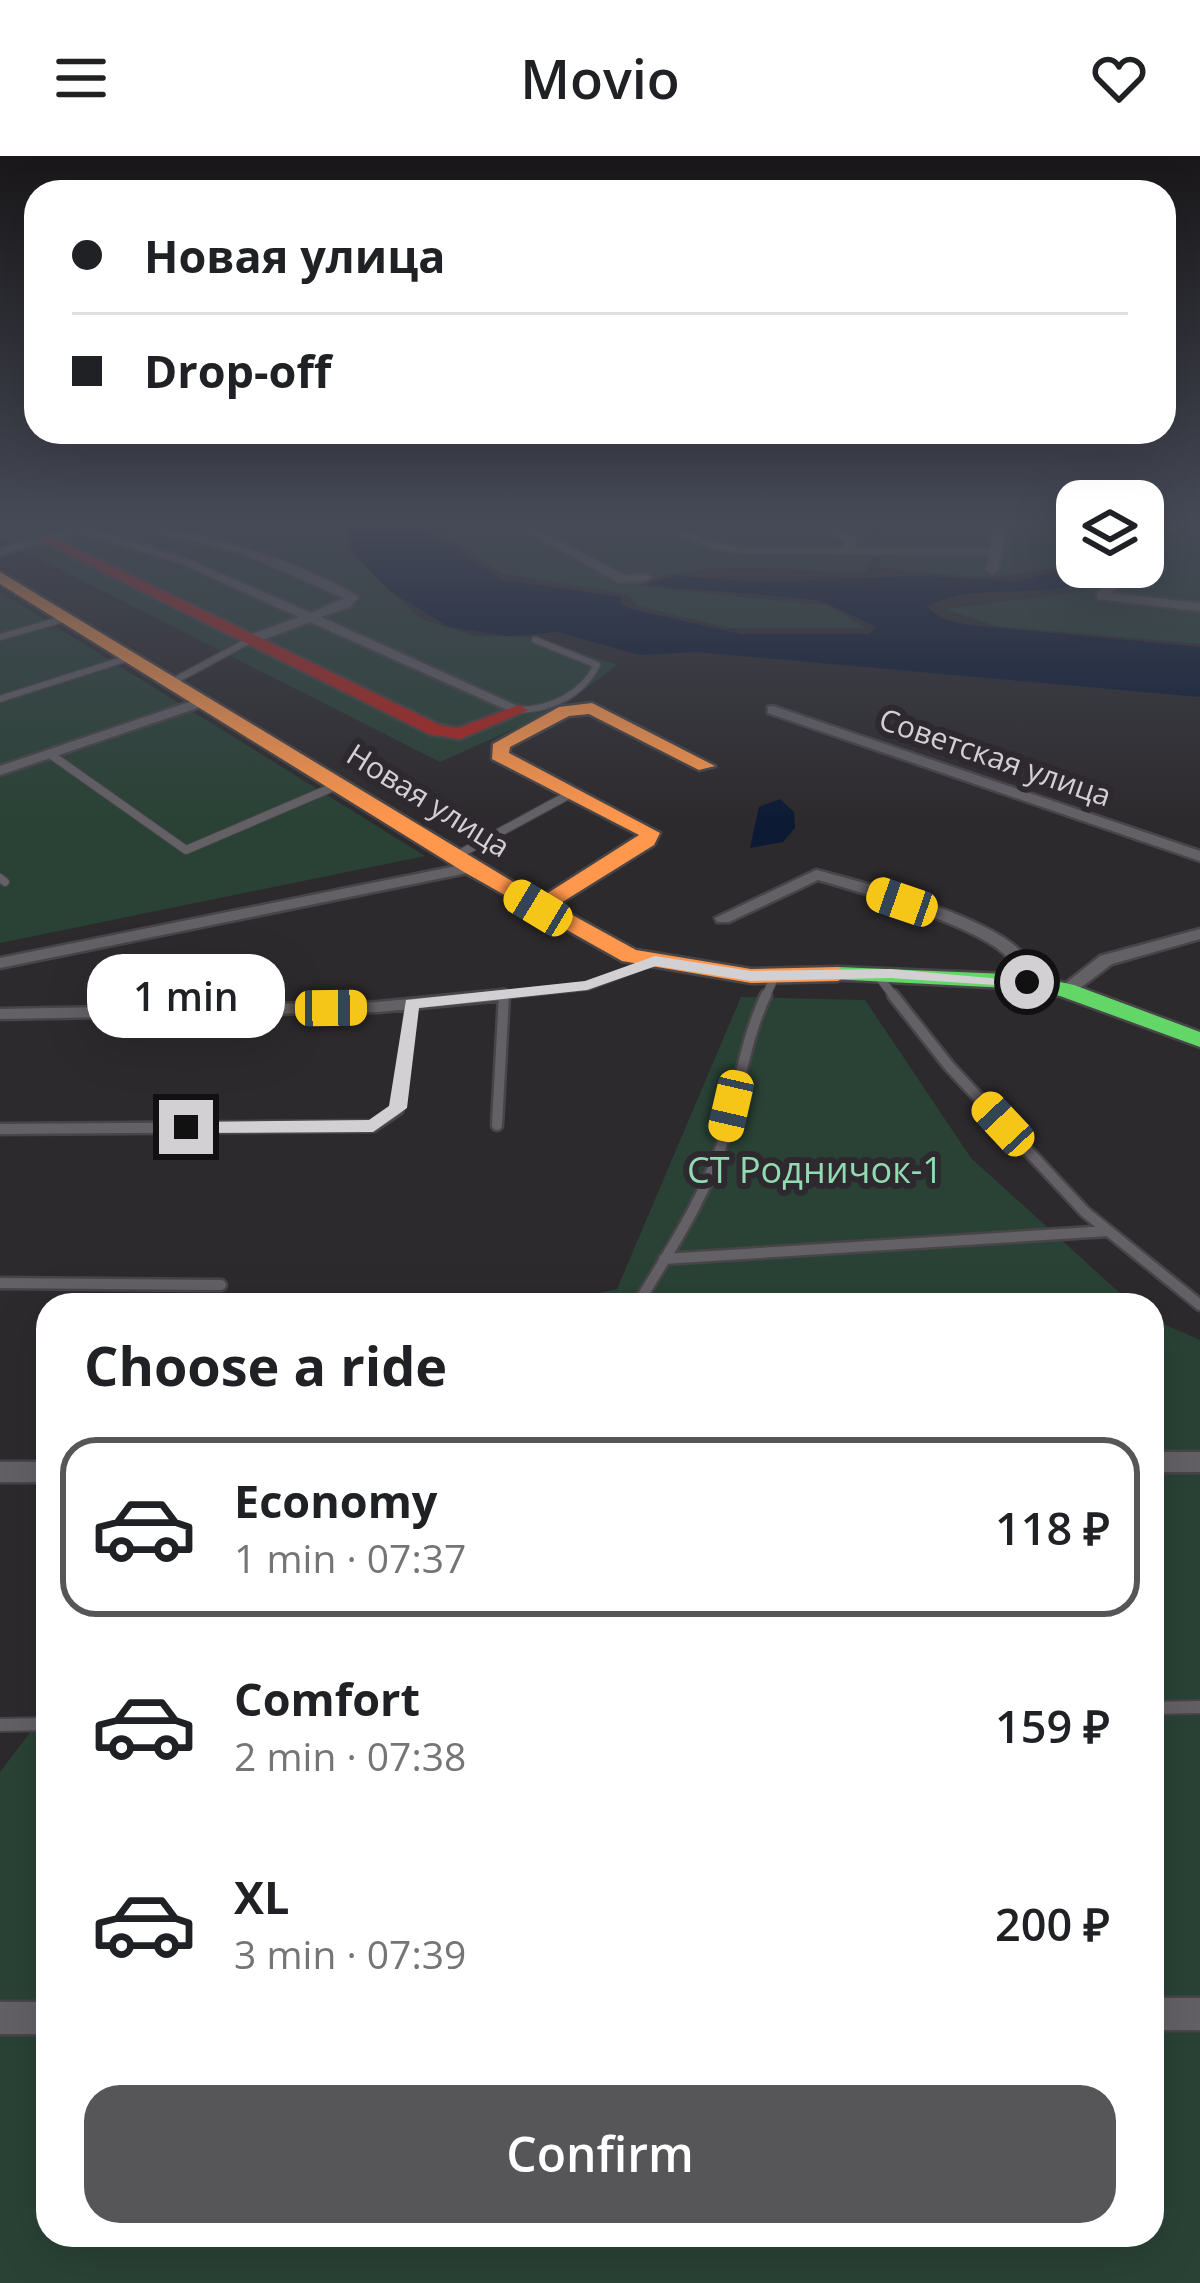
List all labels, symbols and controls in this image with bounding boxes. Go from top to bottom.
text: Movio [520,41,680,115]
icon: menu [48,45,114,111]
icon: heart [1086,45,1152,111]
text: Новая улица [144,225,445,286]
text: Drop-off [144,340,331,401]
map controls [1056,480,1164,588]
button: layers [1056,480,1164,588]
street label: Советская улица [874,698,1117,815]
street label: Новая улица [339,733,518,866]
car [862,873,942,931]
car [498,874,578,942]
callout: 1 min [87,953,285,1037]
route start [1000,955,1054,1009]
text: 1 min [133,969,239,1022]
car [295,989,367,1027]
car [705,1067,757,1145]
car [965,1085,1041,1163]
route end [159,1100,213,1154]
park label: СТ Родничок-1 [687,1145,943,1194]
text: Choose a ride [84,1328,447,1402]
text: Economy [234,1470,437,1531]
icon: car [90,1473,198,1581]
text: 118 ₽ [995,1497,1110,1558]
text: 1 min · 07:37 [234,1531,466,1584]
text: Comfort [234,1668,420,1729]
icon: car [90,1671,198,1779]
text: 159 ₽ [995,1695,1110,1756]
text: 2 min · 07:38 [234,1729,466,1782]
text: XL [234,1866,289,1927]
icon: car [90,1869,198,1977]
text: 200 ₽ [995,1893,1110,1954]
text: 3 min · 07:39 [234,1927,466,1980]
button: Confirm [84,2085,1116,2223]

